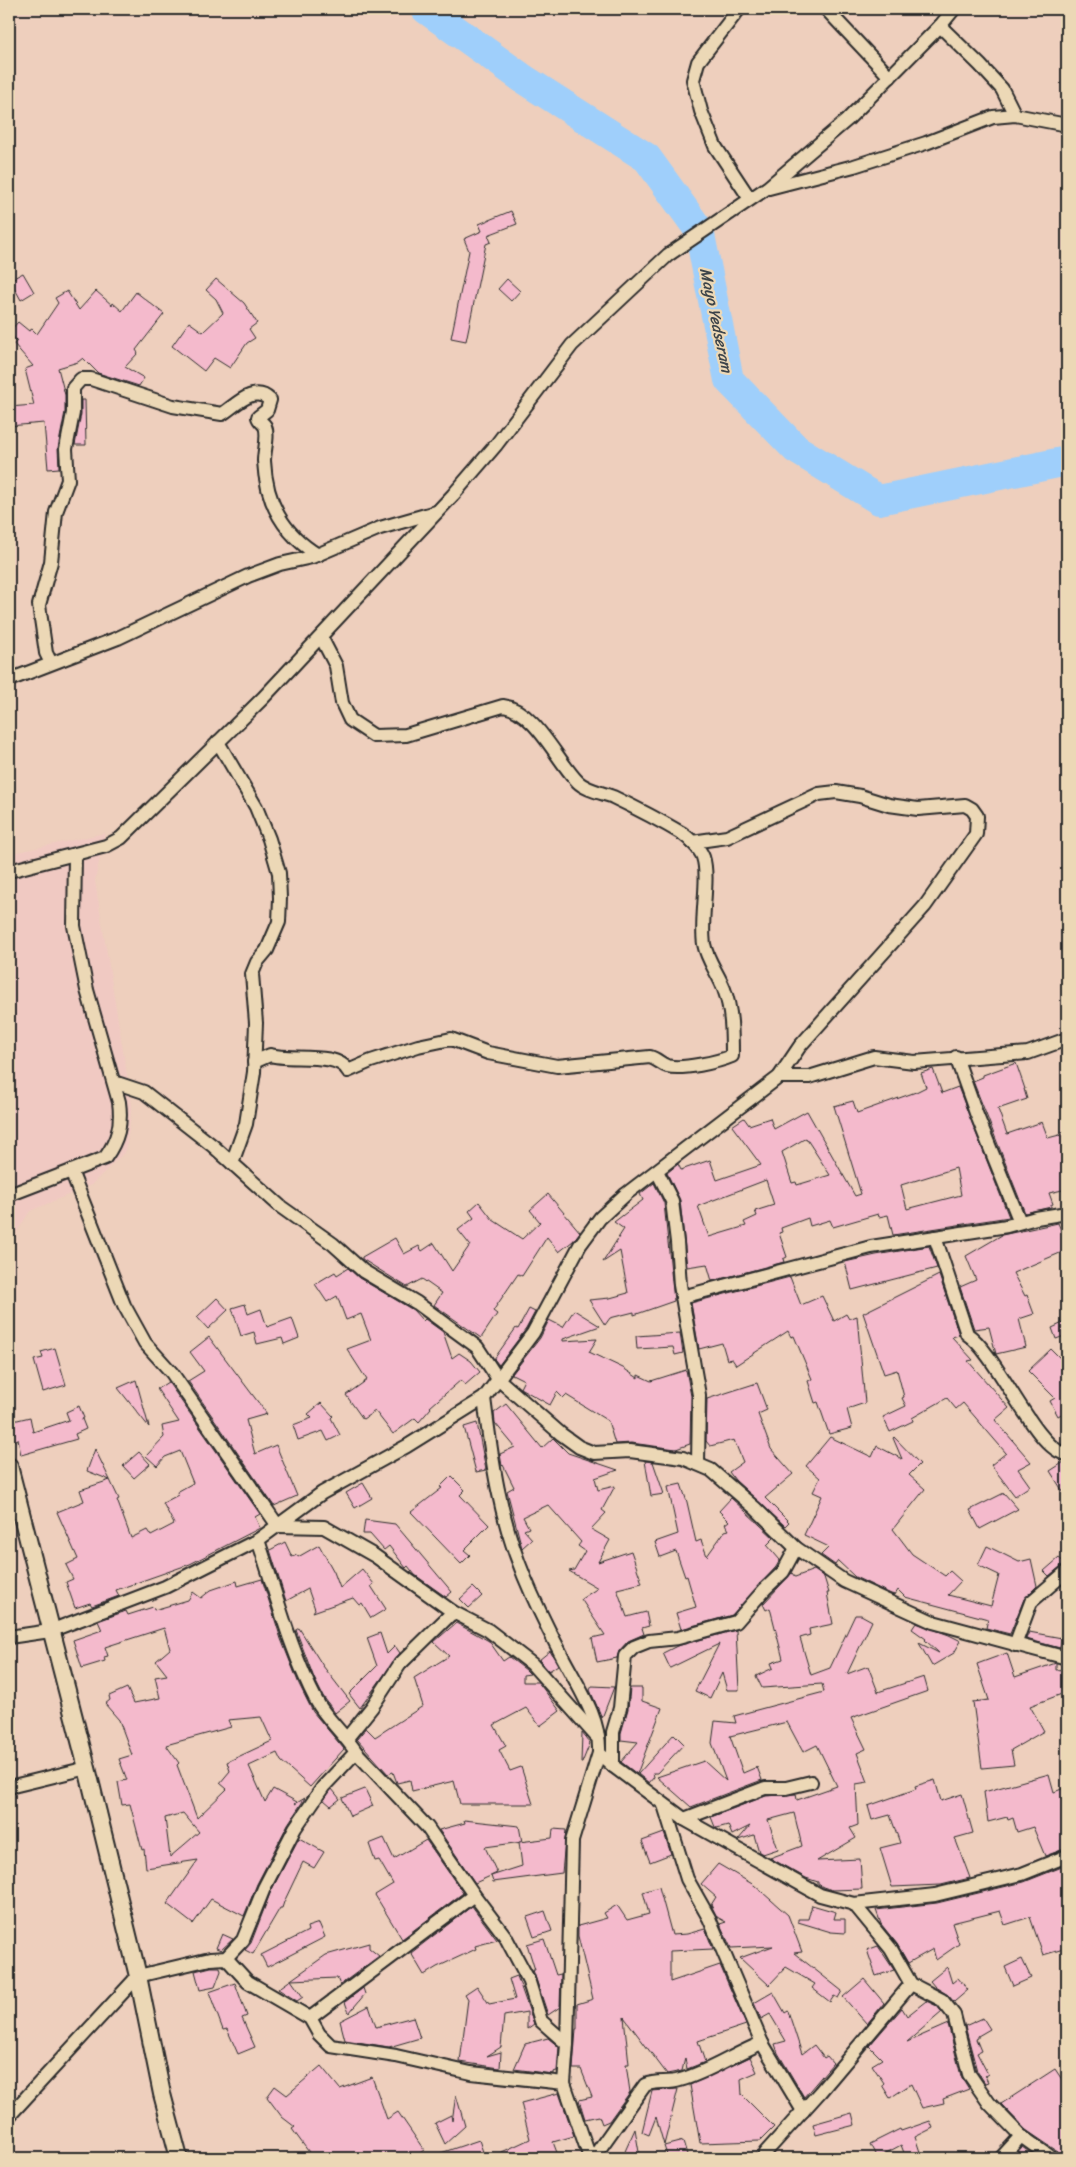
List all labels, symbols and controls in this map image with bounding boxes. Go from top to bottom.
water label: Mayo Yedseram [691,265,742,377]

